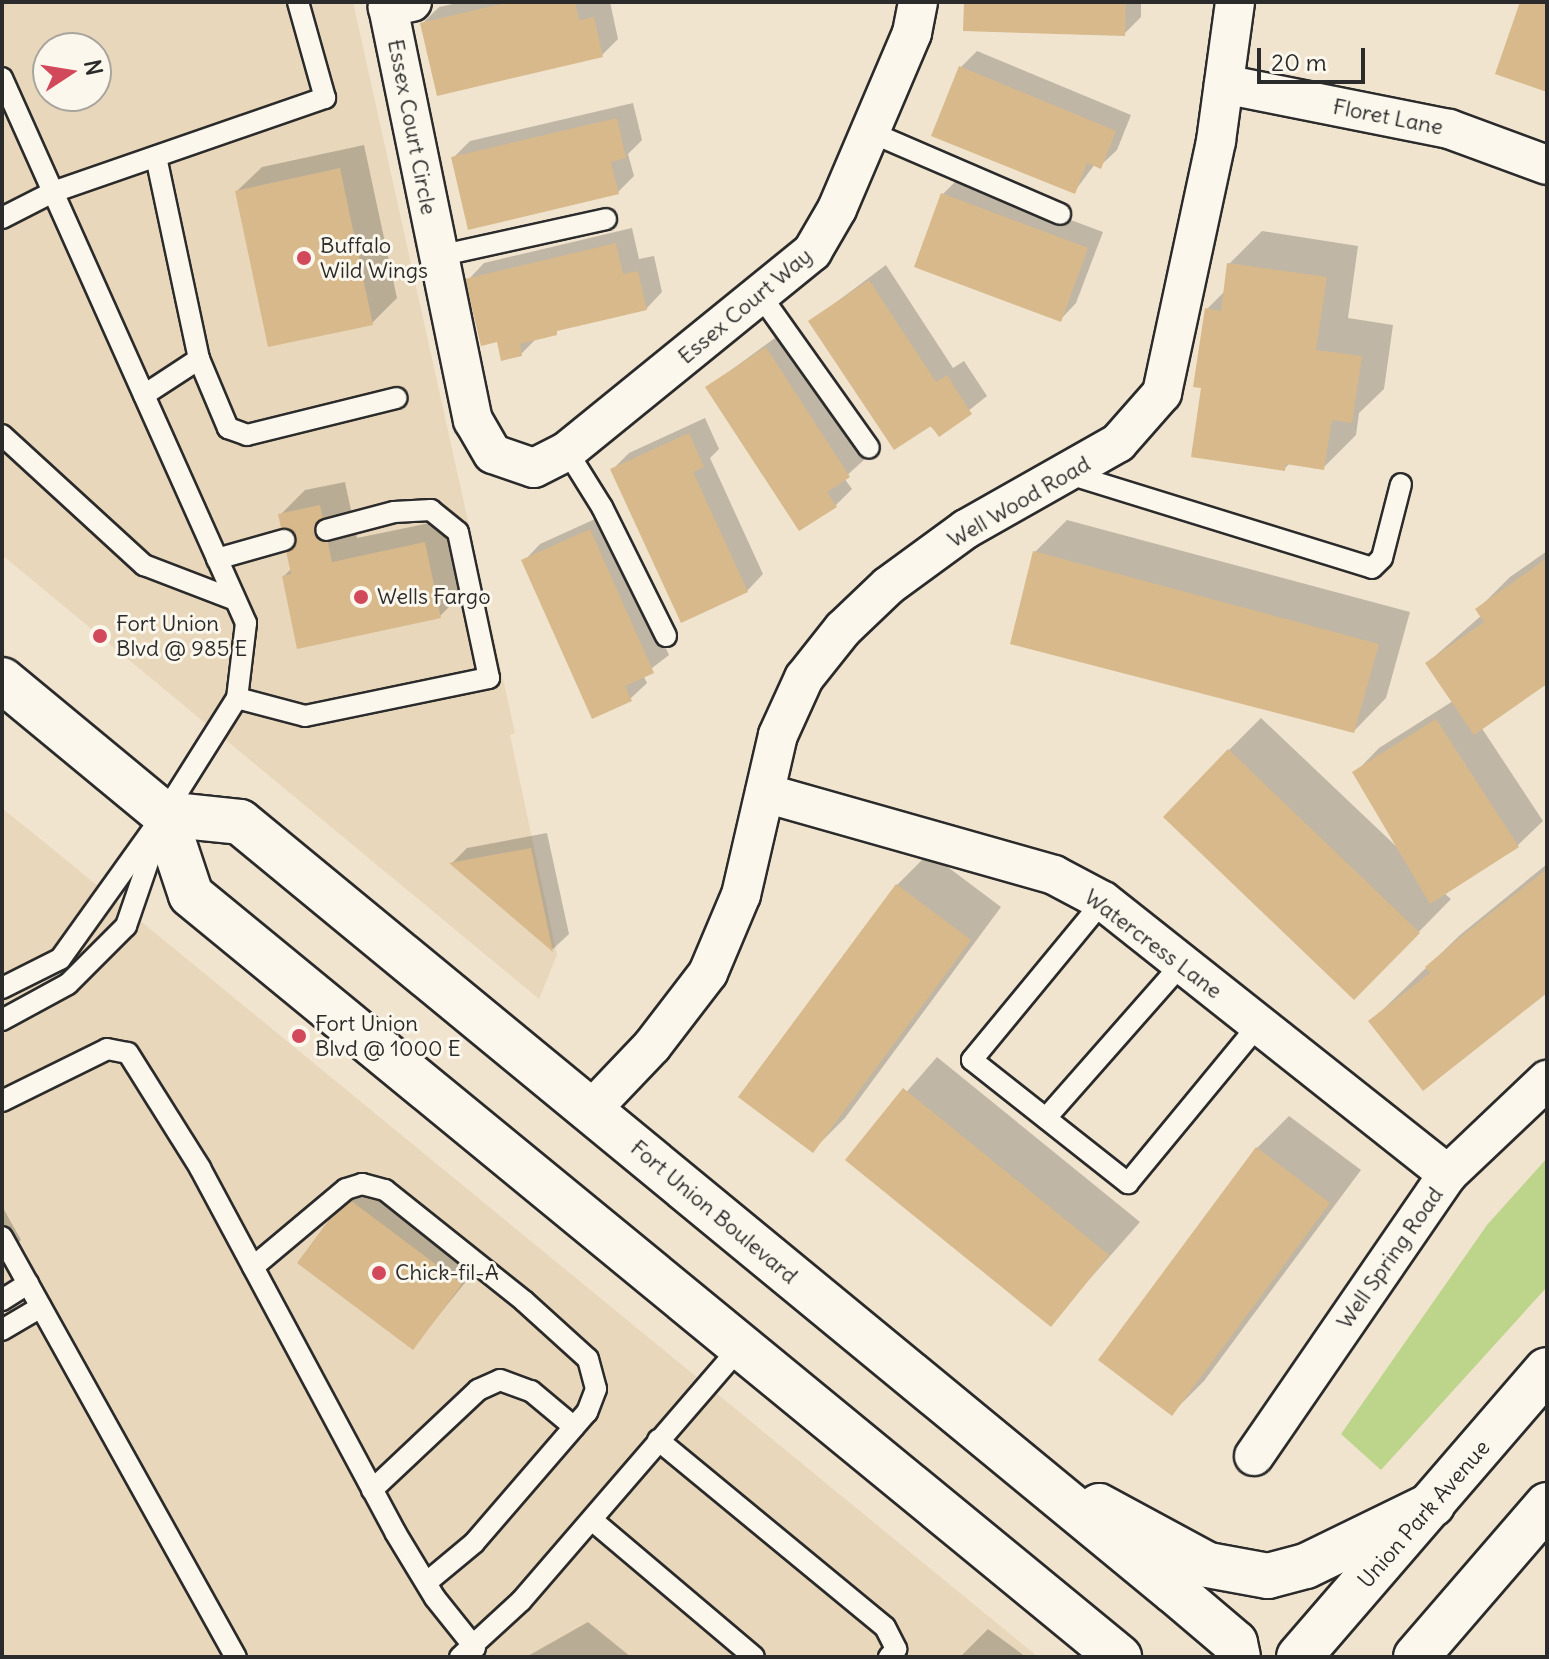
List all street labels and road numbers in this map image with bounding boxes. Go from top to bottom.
street label: Essex Court Circle [382,37,442,217]
street label: Floret Lane [1331,93,1445,141]
street label: Essex Court Way [673,242,817,370]
street label: Well Wood Road [943,451,1095,553]
street label: Watercress Lane [1079,884,1227,1004]
street label: Fort Union Boulevard [625,1135,803,1289]
street label: Well Spring Road [1331,1182,1449,1334]
street label: Union Park Avenue [1353,1435,1495,1593]

